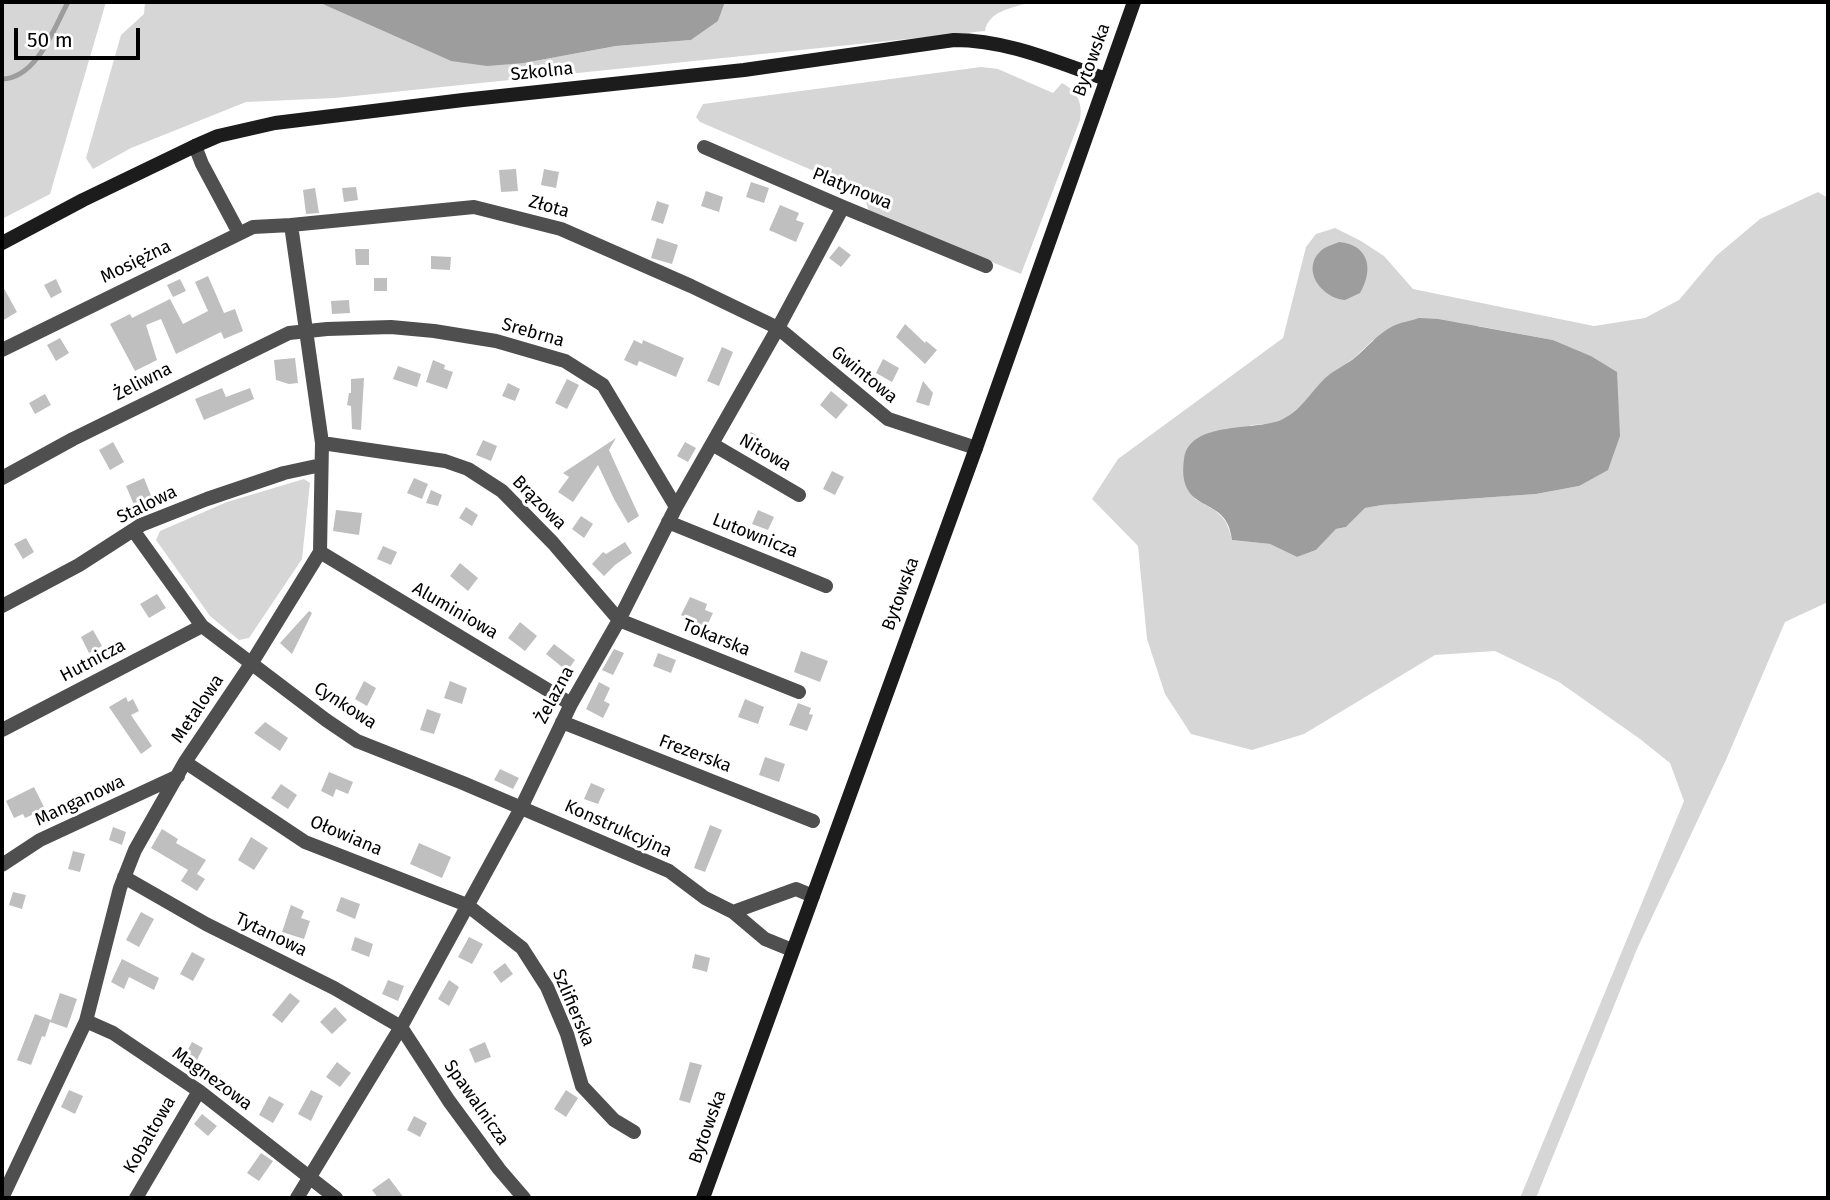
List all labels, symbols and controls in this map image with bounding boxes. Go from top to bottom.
scale bar [18,14,144,58]
street label: Bytowska [1069,20,1115,100]
text: 50 m [27,27,73,53]
street label: Szkolna [510,58,574,86]
street label: Platynowa [809,163,895,215]
street label: Złota [526,191,572,223]
street label: Mosiężna [97,236,175,288]
street label: Srebrna [499,314,567,352]
street label: Gwintowa [826,342,902,408]
street label: Żeliwna [110,358,176,406]
street label: Nitowa [735,429,795,477]
street label: Brązowa [507,471,571,535]
street label: Stalowa [114,481,180,529]
street label: Lutownicza [709,509,801,563]
street label: Bytowska [878,554,924,634]
street label: Aluminiowa [408,578,502,644]
street label: Tokarska [679,615,753,661]
street label: Hutnicza [57,635,129,687]
street label: Żelazna [531,663,579,727]
street label: Metalowa [167,671,229,747]
street label: Cynkowa [309,678,381,734]
street label: Frezerska [656,730,734,778]
street label: Manganowa [32,771,128,831]
street label: Konstrukcyjna [561,796,675,862]
street label: Ołowiana [307,811,385,861]
street label: Tytanowa [232,908,310,962]
street label: Szlifierska [547,966,599,1050]
street label: Magnezowa [168,1043,256,1115]
street label: Spawalnicza [439,1056,513,1150]
street label: Bytowska [685,1087,731,1167]
street label: Kobaltowa [119,1093,181,1177]

